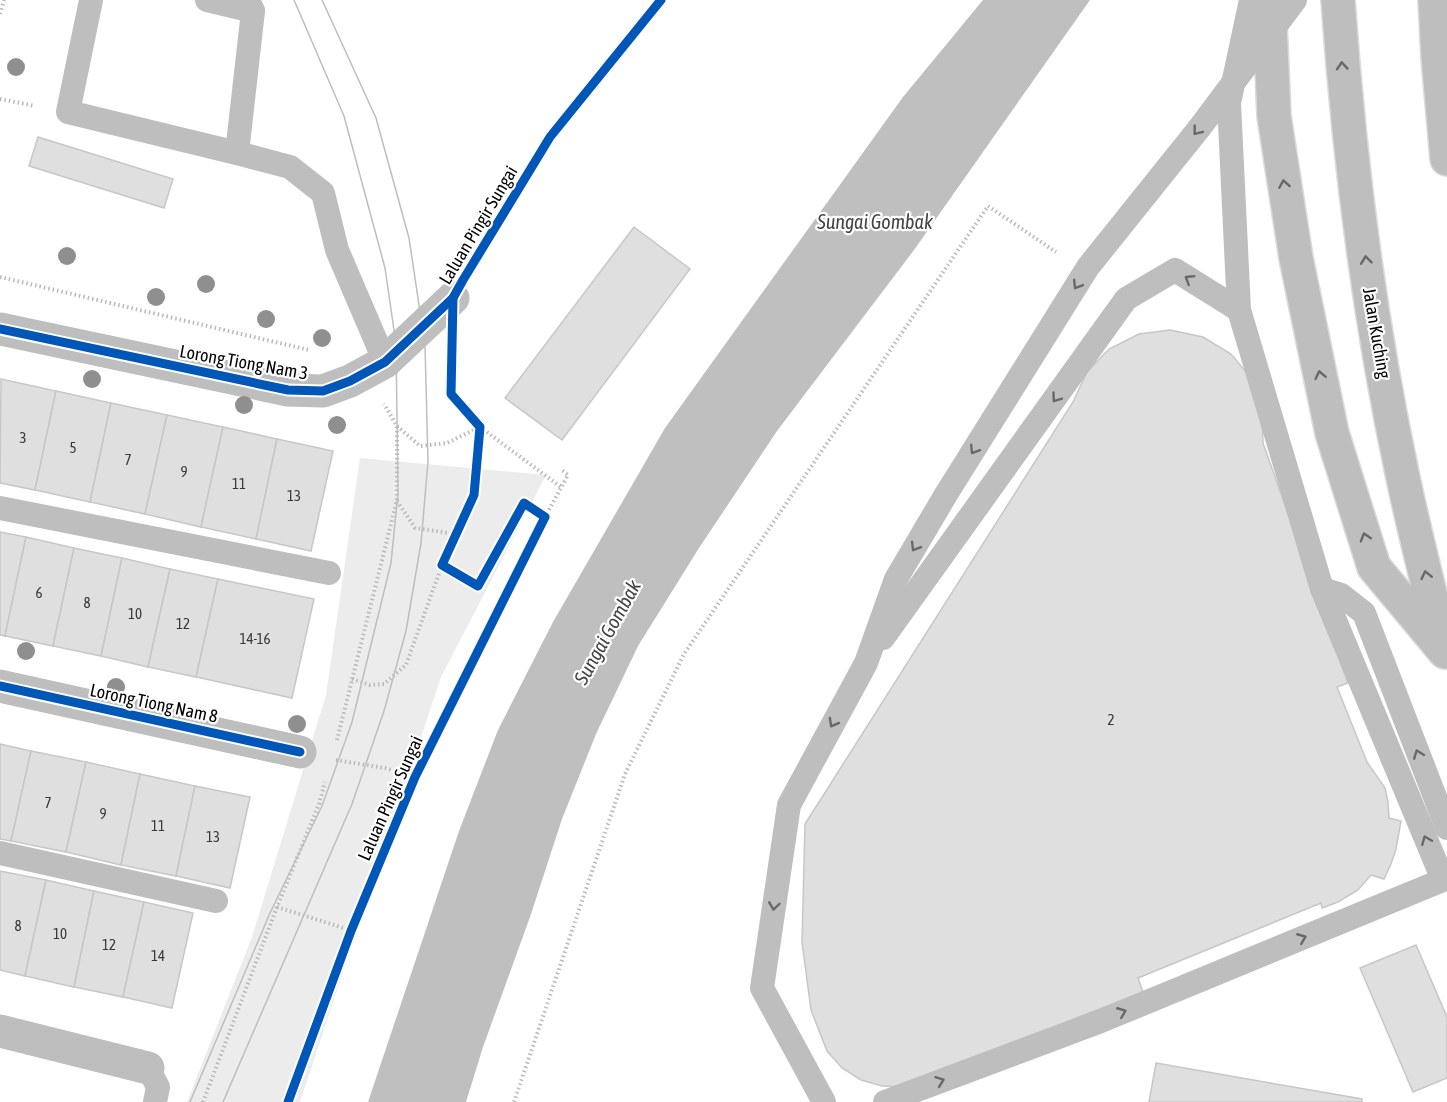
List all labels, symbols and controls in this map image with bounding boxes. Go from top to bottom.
one-way arrow [1336,62,1349,71]
one-way arrow [1194,124,1205,135]
street label: Laluan Pingir Sungai [434,162,522,288]
one-way arrow [1279,179,1291,188]
water label: Sungai Gombak [816,210,933,233]
one-way arrow [1360,255,1372,265]
one-way arrow [1185,276,1196,287]
one-way arrow [1073,278,1084,289]
street label: Jalan Kuching [1359,286,1395,380]
street label: Lorong Tiong Nam 3 [178,340,310,384]
one-way arrow [1315,371,1328,381]
one-way arrow [1052,391,1063,402]
house number: 3 [19,429,27,446]
house number: 5 [69,439,77,456]
one-way arrow [969,444,981,454]
house number: 7 [124,451,132,468]
house number: 9 [180,463,188,480]
house number: 11 [232,475,246,492]
house number: 13 [287,487,301,504]
one-way arrow [1360,532,1372,543]
one-way arrow [910,541,922,551]
one-way arrow [1421,570,1434,580]
water label: Sungai Gombak [568,576,645,689]
house number: 6 [35,584,43,601]
house number: 8 [83,594,91,611]
house number: 10 [128,605,142,622]
house number: 12 [176,615,190,632]
house number: 14-16 [239,630,271,647]
street label: Lorong Tiong Nam 8 [88,679,220,727]
house number: 2 [1107,711,1115,728]
one-way arrow [829,717,840,727]
street label: Laluan Pingir Sungai [353,732,427,864]
one-way arrow [1413,749,1426,760]
house number: 7 [44,794,52,811]
house number: 9 [99,805,107,822]
house number: 11 [151,817,165,834]
house number: 13 [206,828,220,845]
one-way arrow [1421,835,1433,846]
one-way arrow [769,901,781,910]
house number: 8 [14,917,22,934]
house number: 10 [53,925,67,942]
one-way arrow [1296,933,1307,945]
house number: 12 [102,936,116,953]
house number: 14 [151,947,165,964]
one-way arrow [1116,1007,1127,1019]
one-way arrow [934,1076,945,1089]

